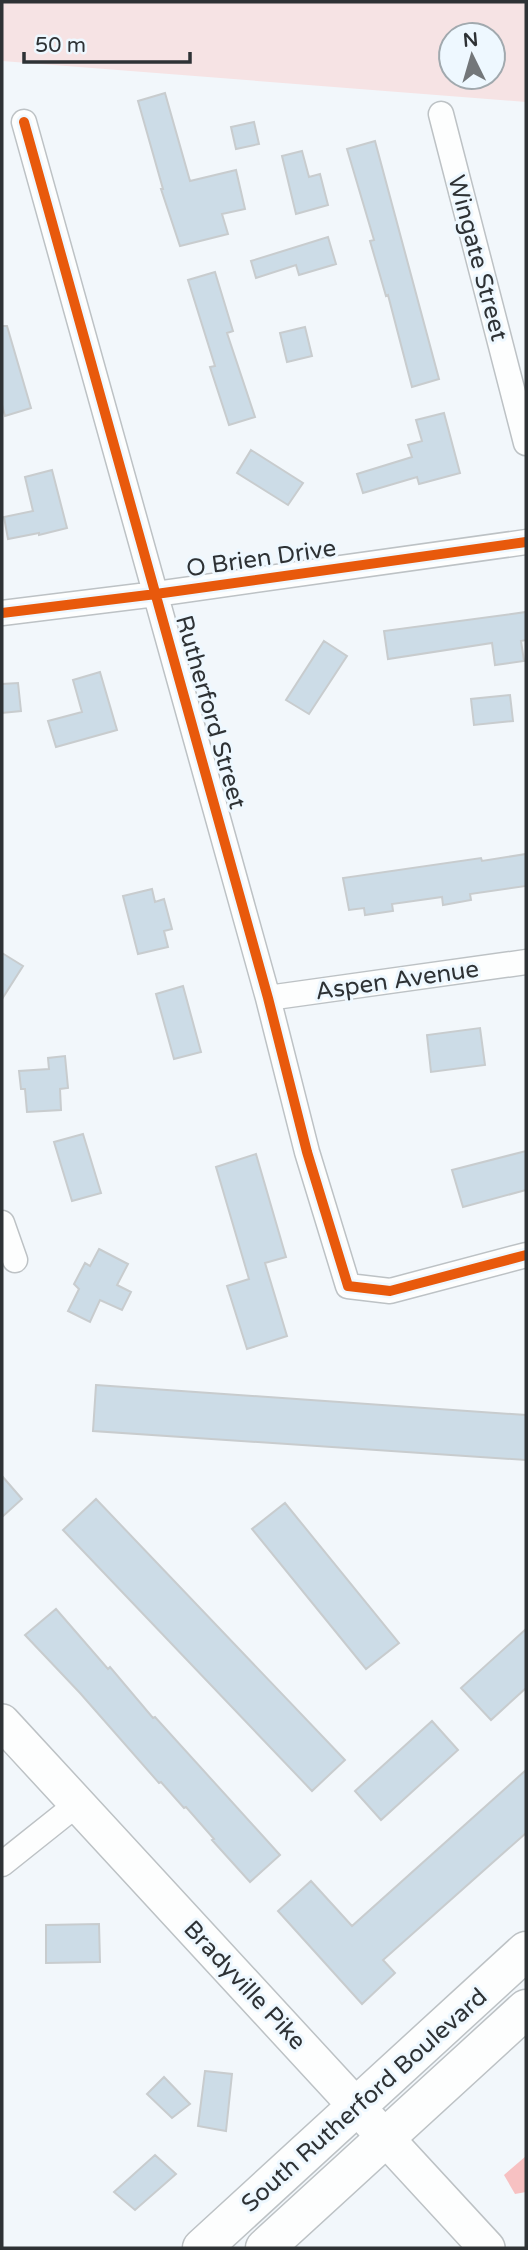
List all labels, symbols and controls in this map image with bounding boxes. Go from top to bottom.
scale bar [24,21,191,65]
north arrow [437,21,507,91]
text: N [462,28,479,52]
text: 50 m [35,33,86,58]
street label: Wingate Street [441,172,514,344]
street label: O Brien Drive [184,534,338,583]
street label: Rutherford Street [169,612,252,812]
street label: Aspen Avenue [313,955,481,1006]
street label: Bradyville Pike [177,1915,312,2056]
street label: South Rutherford Boulevard [235,1982,493,2218]

